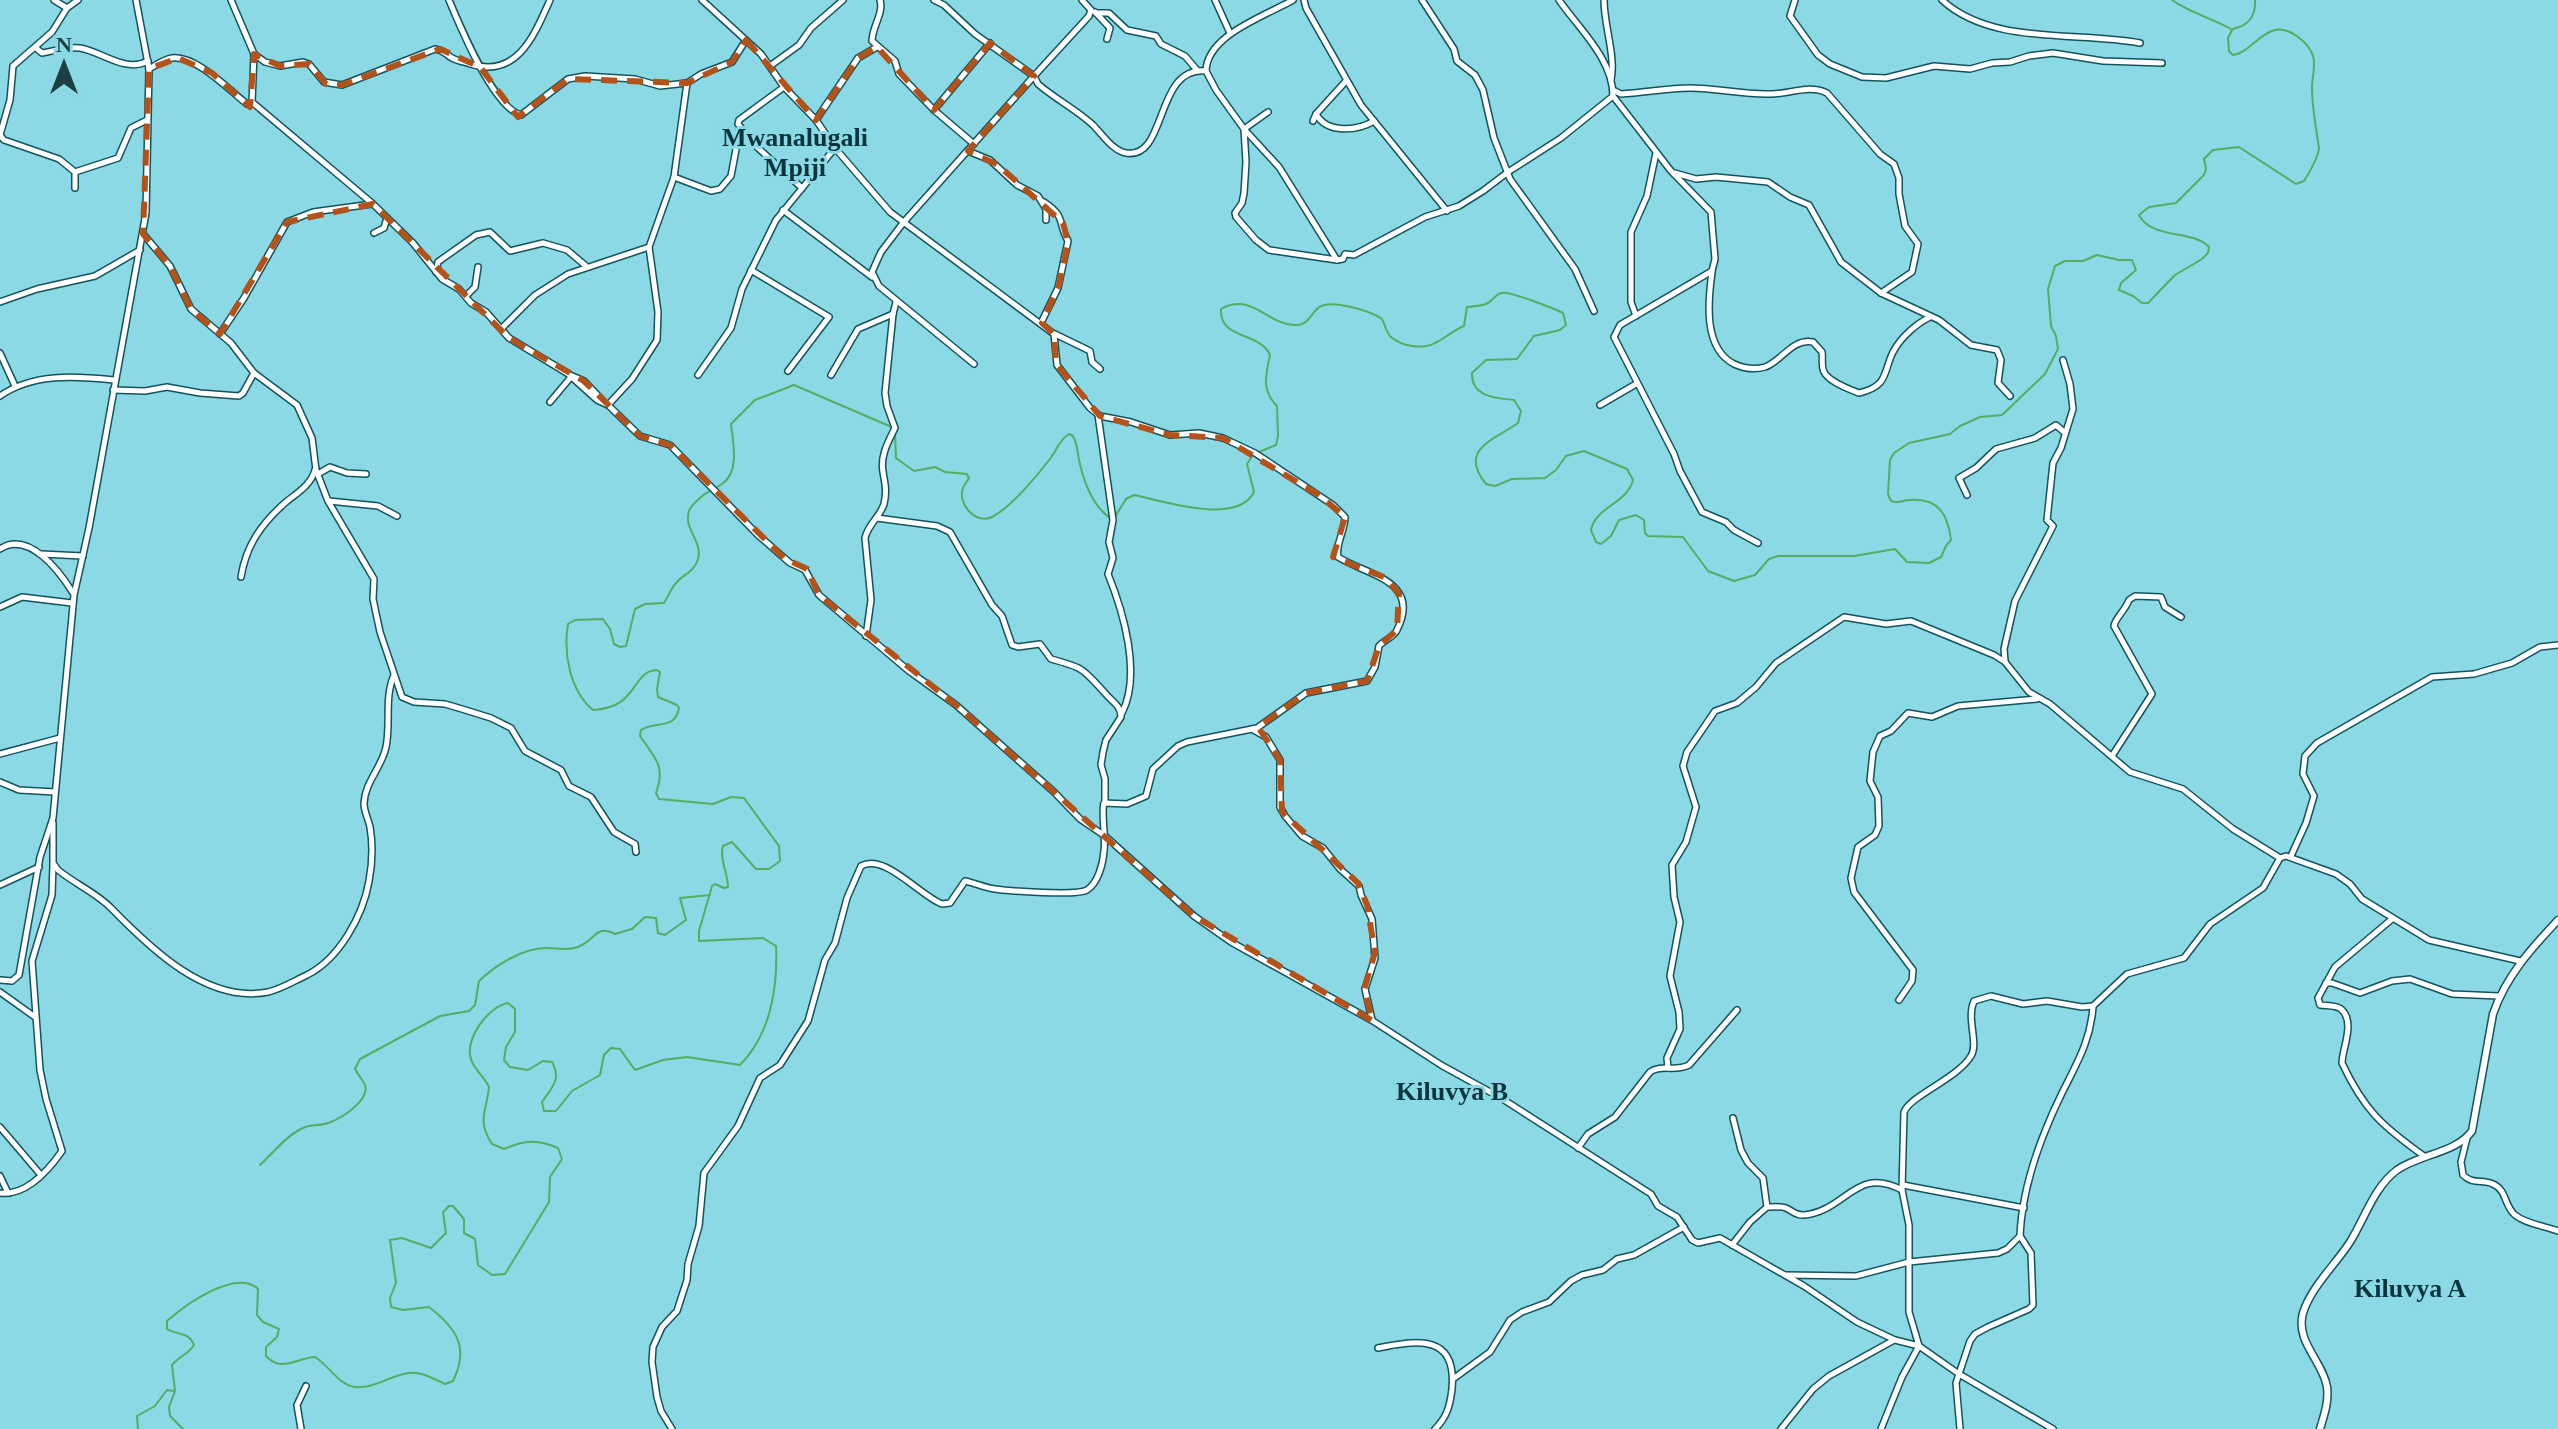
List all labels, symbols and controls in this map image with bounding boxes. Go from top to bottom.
north arrow [24,24,104,104]
text: N [56,32,72,57]
district label: Mwanalugali Mpiji [722,123,868,182]
district label: Kiluvya B [1396,1077,1508,1106]
district label: Kiluvya A [2354,1274,2466,1303]

